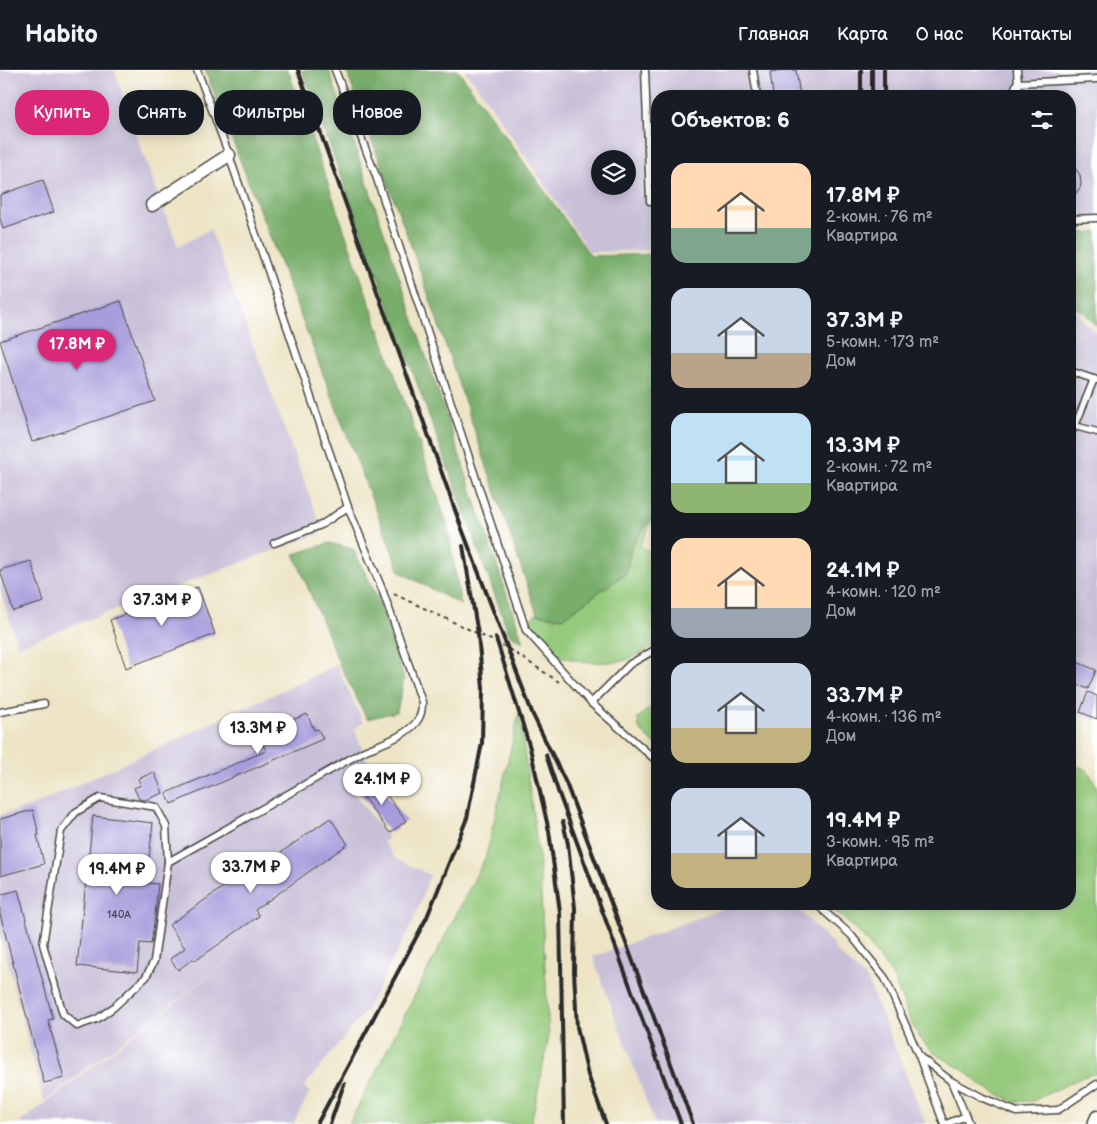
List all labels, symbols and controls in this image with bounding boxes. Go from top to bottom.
text: Habito [25,20,98,49]
text: Главная [738,24,809,45]
text: Карта [837,24,888,45]
text: О нас [916,24,963,45]
text: Контакты [991,24,1072,45]
chip: Купить [15,90,109,135]
chip: Снять [119,90,204,135]
chip: Фильтры [214,90,323,135]
chip: Новое [333,90,421,135]
icon: filters [1028,106,1056,134]
text: Объектов: 6 [671,108,790,133]
map controls [591,150,636,195]
button: layers [591,150,636,195]
icon: home [711,183,771,243]
text: 17.8M ₽ [826,183,900,208]
text: 2-комн. · 76 m² [826,208,933,227]
text: Квартира [826,227,898,246]
icon: home [711,308,771,368]
text: 37.3M ₽ [826,308,903,333]
pin: 17.8M ₽ [31,328,123,371]
text: 5-комн. · 173 m² [826,333,939,352]
text: 17.8M ₽ [49,335,105,354]
text: Дом [826,352,856,371]
icon: home [711,433,771,493]
text: 13.3M ₽ [826,433,900,458]
text: 2-комн. · 72 m² [826,458,932,477]
text: Квартира [826,477,898,496]
icon: home [711,558,771,618]
text: 24.1M ₽ [826,558,900,583]
text: 4-комн. · 120 m² [826,583,941,602]
pin: 37.3M ₽ [116,584,208,627]
text: 37.3M ₽ [133,591,191,610]
text: Дом [826,602,856,621]
icon: home [711,683,771,743]
text: 33.7M ₽ [826,683,903,708]
text: 4-комн. · 136 m² [826,708,942,727]
pin: 13.3M ₽ [212,712,304,755]
text: 13.3M ₽ [230,719,286,738]
text: Дом [826,727,856,746]
pin: 24.1M ₽ [336,764,428,806]
text: 24.1M ₽ [354,770,410,789]
icon: home [711,808,771,868]
text: 19.4M ₽ [826,808,900,833]
text: 3-комн. · 95 m² [826,833,934,852]
pin: 33.7M ₽ [205,852,297,894]
text: Квартира [826,852,898,871]
pin: 19.4M ₽ [71,854,163,896]
text: 33.7M ₽ [222,858,280,877]
text: 19.4M ₽ [89,860,145,879]
house number: 140А [107,908,131,921]

